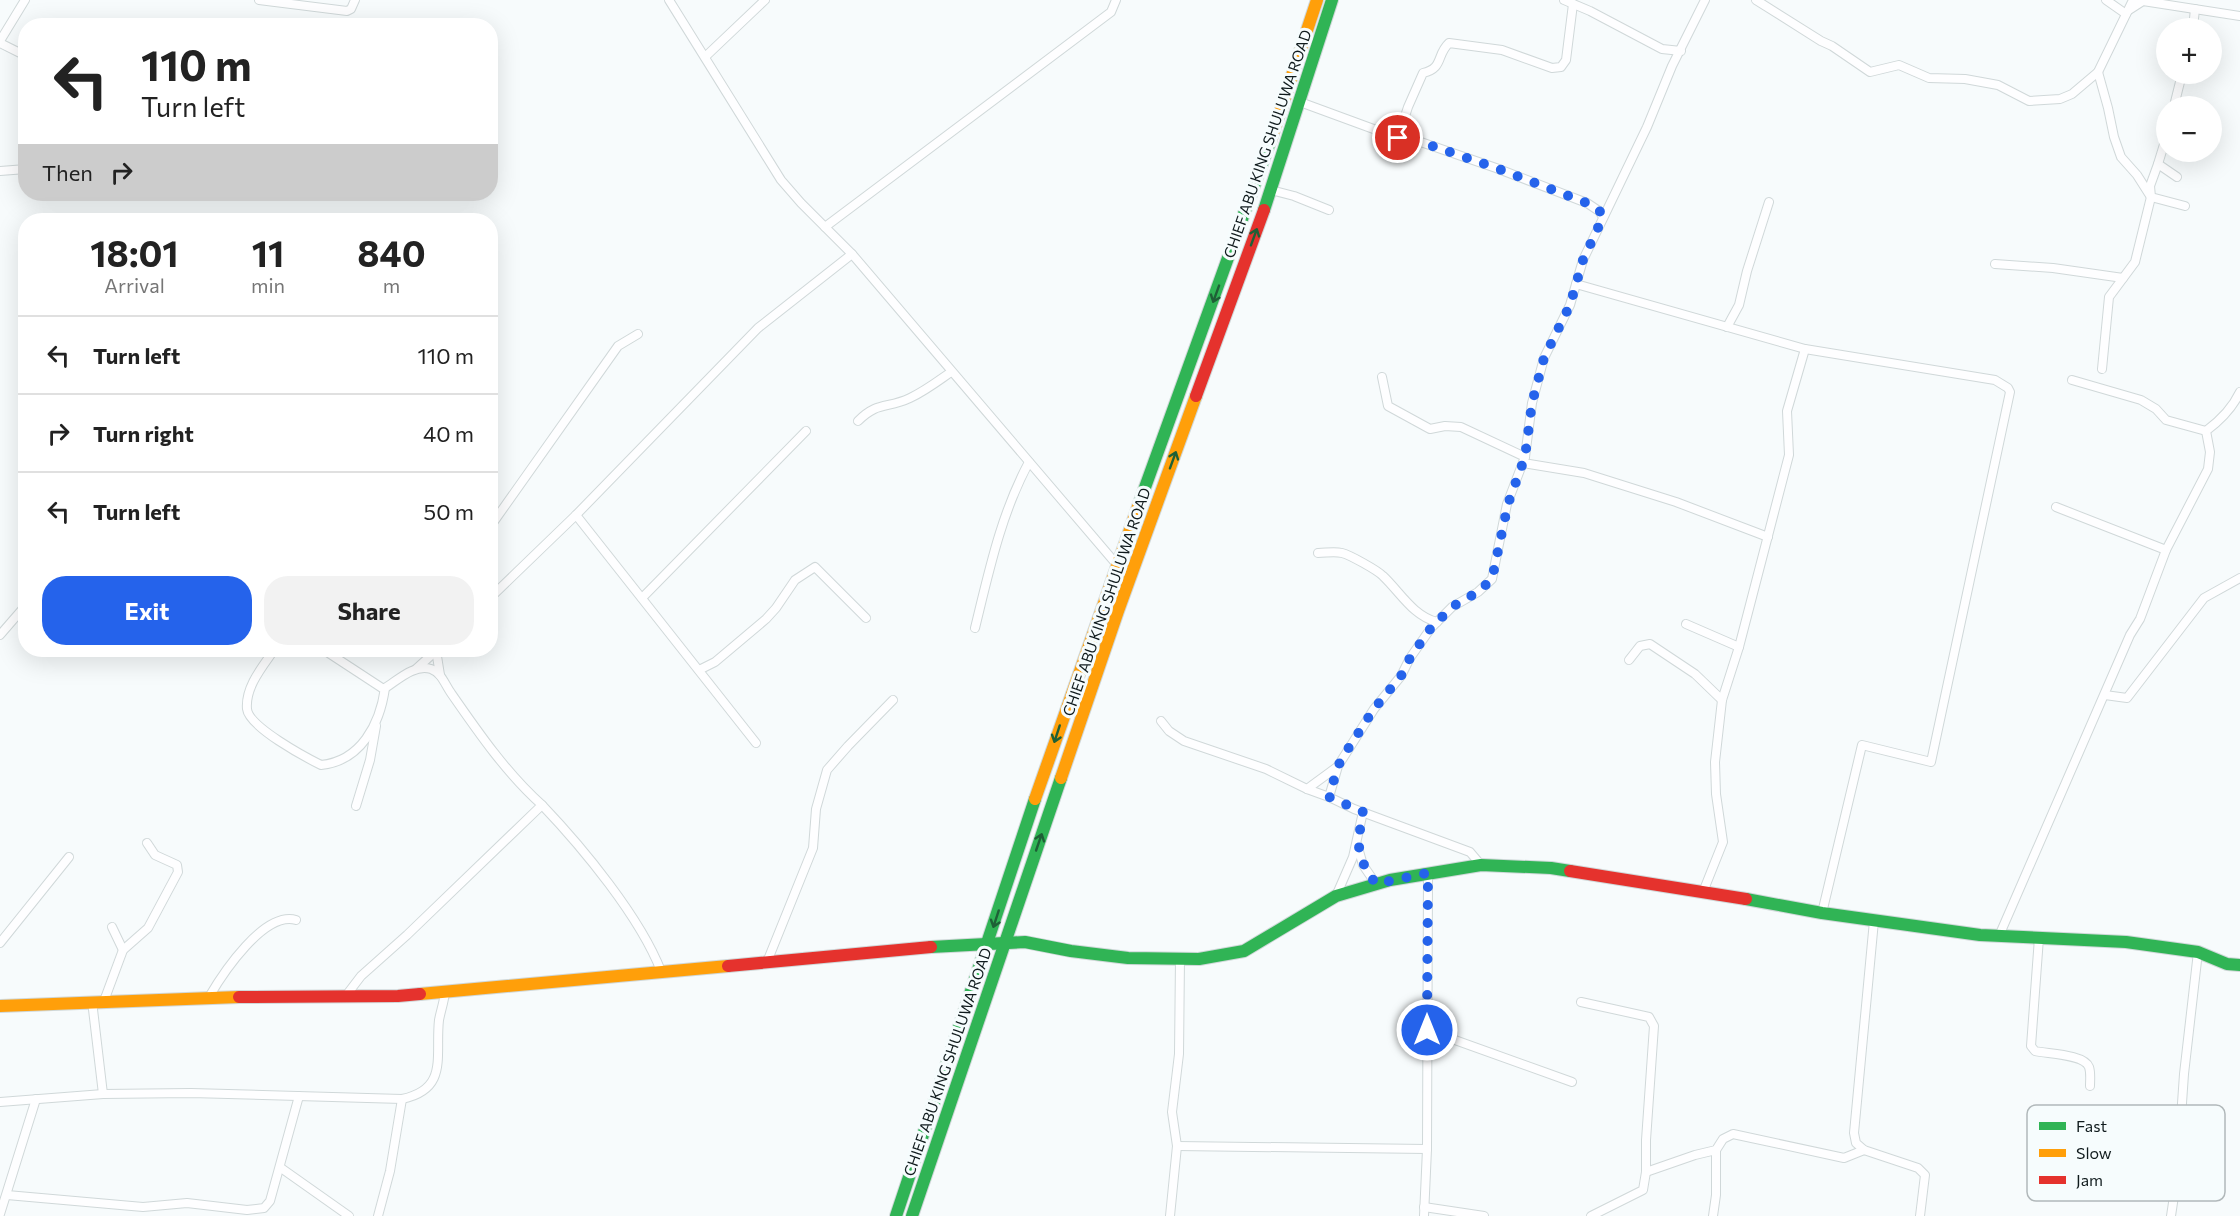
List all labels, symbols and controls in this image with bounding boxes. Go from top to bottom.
map controls [2156,18,2222,162]
button: + [2156,18,2222,84]
street label: CHIEF ABU KING SHULUWA ROAD [1219,27,1315,260]
text: 110 m [141,38,252,90]
icon: left [42,42,120,120]
text: Turn left [141,90,245,123]
button: − [2156,96,2222,162]
pin [1372,112,1423,163]
icon: arrive [1381,121,1414,154]
icon: right [105,156,138,189]
text: Then [42,159,93,186]
one-way arrow [1249,229,1260,247]
text: 18:01 [90,230,179,274]
text: 11 [252,230,284,274]
text: 840 [357,230,426,274]
text: Arrival [104,273,165,297]
text: min [251,273,285,297]
text: m [383,273,400,297]
one-way arrow [1209,284,1220,302]
icon: left [42,339,75,372]
text: Turn left [93,342,180,369]
text: 110 m [417,342,474,369]
icon: right [42,417,75,450]
text: Turn right [93,420,194,447]
text: 40 m [423,420,474,447]
one-way arrow [1168,451,1179,470]
street label: CHIEF ABU KING SHULUWA ROAD [1058,485,1154,718]
icon: left [42,495,75,528]
text: Turn left [93,498,180,525]
text: 50 m [424,498,474,525]
button: Exit [42,576,252,645]
button: Share [264,576,474,645]
one-way arrow [1051,724,1062,743]
one-way arrow [1034,833,1045,852]
one-way arrow [990,909,1001,928]
street label: CHIEF ABU KING SHULUWA ROAD [899,945,995,1178]
position arrow [1395,998,1459,1062]
legend [2027,1105,2225,1201]
text: Fast [2076,1116,2107,1135]
text: Slow [2076,1143,2112,1162]
text: Jam [2076,1170,2103,1189]

